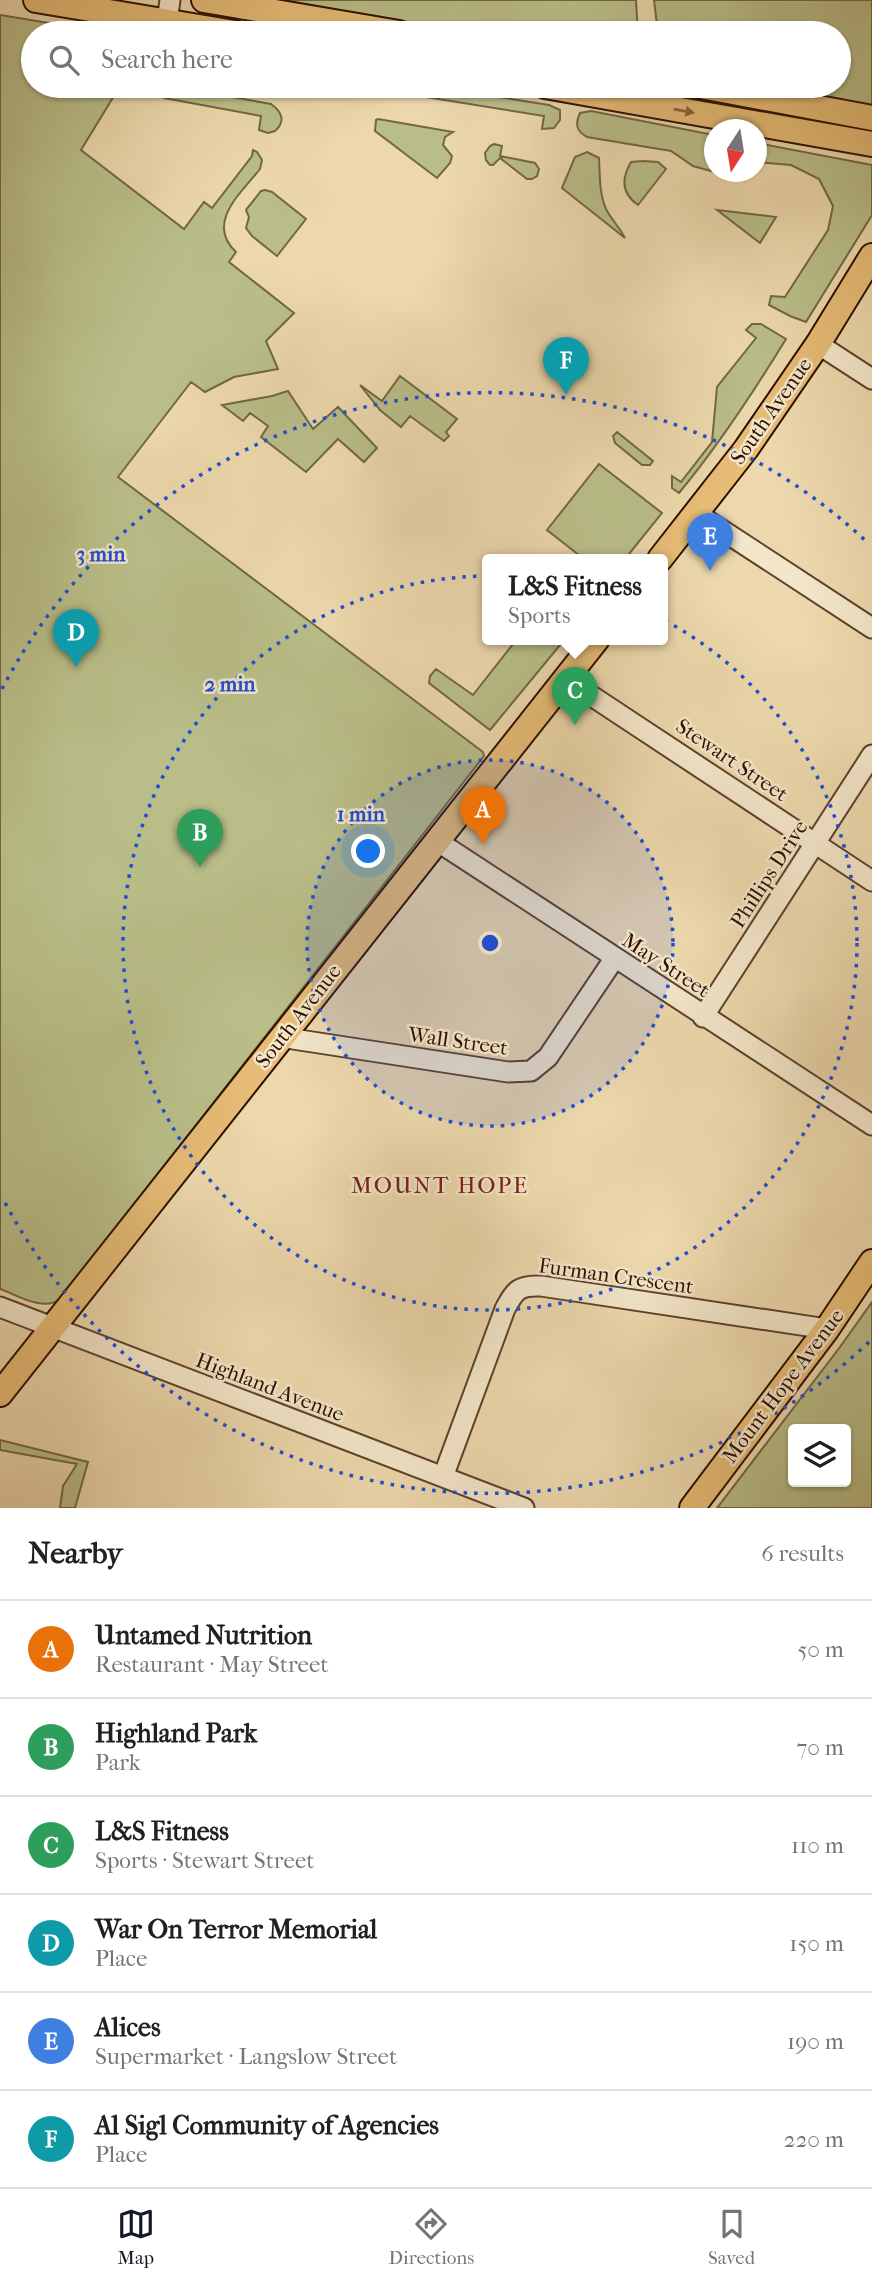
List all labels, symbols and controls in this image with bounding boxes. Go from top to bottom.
search box [21,21,851,98]
icon: search [45,41,83,79]
text: Search here [101,44,233,75]
one-way arrow [673,105,695,116]
north arrow [704,119,767,182]
pin: F [543,337,589,395]
street label: South Avenue [725,353,817,469]
pin: E [687,513,733,571]
text: 3 min [77,542,126,566]
popup [482,554,668,645]
text: L&S Fitness [508,571,642,602]
text: Sports [508,602,571,629]
pin: D [53,609,99,667]
pin: C [552,667,598,725]
text: 2 min [204,672,256,696]
street label: Stewart Street [671,714,793,807]
pin: A [460,786,506,844]
text: 1 min [337,802,386,826]
pin: B [177,809,223,867]
street label: Phillips Drive [725,816,813,932]
your location [351,834,385,868]
street label: May Street [618,928,715,1002]
centre of rings [478,931,502,955]
street label: South Avenue [250,959,346,1073]
street label: Wall Street [406,1022,510,1060]
district label: MOUNT HOPE [351,1172,529,1199]
street label: Furman Crescent [537,1253,695,1299]
street label: Mount Hope Avenue [717,1304,849,1468]
street label: Highland Avenue [192,1348,348,1426]
map controls [788,1424,851,1487]
button: layers [788,1424,851,1487]
text: Nearby [28,1536,123,1571]
text: 6 results [761,1540,844,1567]
text: Untamed Nutrition [95,1620,312,1651]
text: A [44,1636,58,1663]
text: 50 m [797,1636,844,1663]
text: Restaurant · May Street [95,1651,329,1678]
text: Highland Park [95,1718,257,1749]
text: B [44,1734,58,1761]
text: 70 m [796,1734,844,1761]
text: Park [95,1749,141,1776]
text: L&S Fitness [95,1816,229,1847]
text: C [43,1832,59,1859]
text: 110 m [791,1832,844,1859]
text: Sports · Stewart Street [95,1847,314,1874]
text: War On Terror Memorial [95,1914,377,1945]
text: D [42,1930,60,1957]
text: 150 m [789,1930,844,1957]
text: Place [95,1945,147,1972]
text: Alices [95,2012,160,2043]
text: E [44,2028,58,2055]
text: 190 m [787,2028,844,2055]
text: Supermarket · Langslow Street [95,2043,397,2070]
text: Al Sigl Community of Agencies [95,2110,439,2141]
text: F [45,2126,57,2153]
text: 220 m [784,2126,844,2153]
text: Place [95,2141,147,2168]
tab: Map [117,2205,155,2269]
tab: Directions [389,2205,474,2269]
tab: Saved [708,2205,755,2269]

